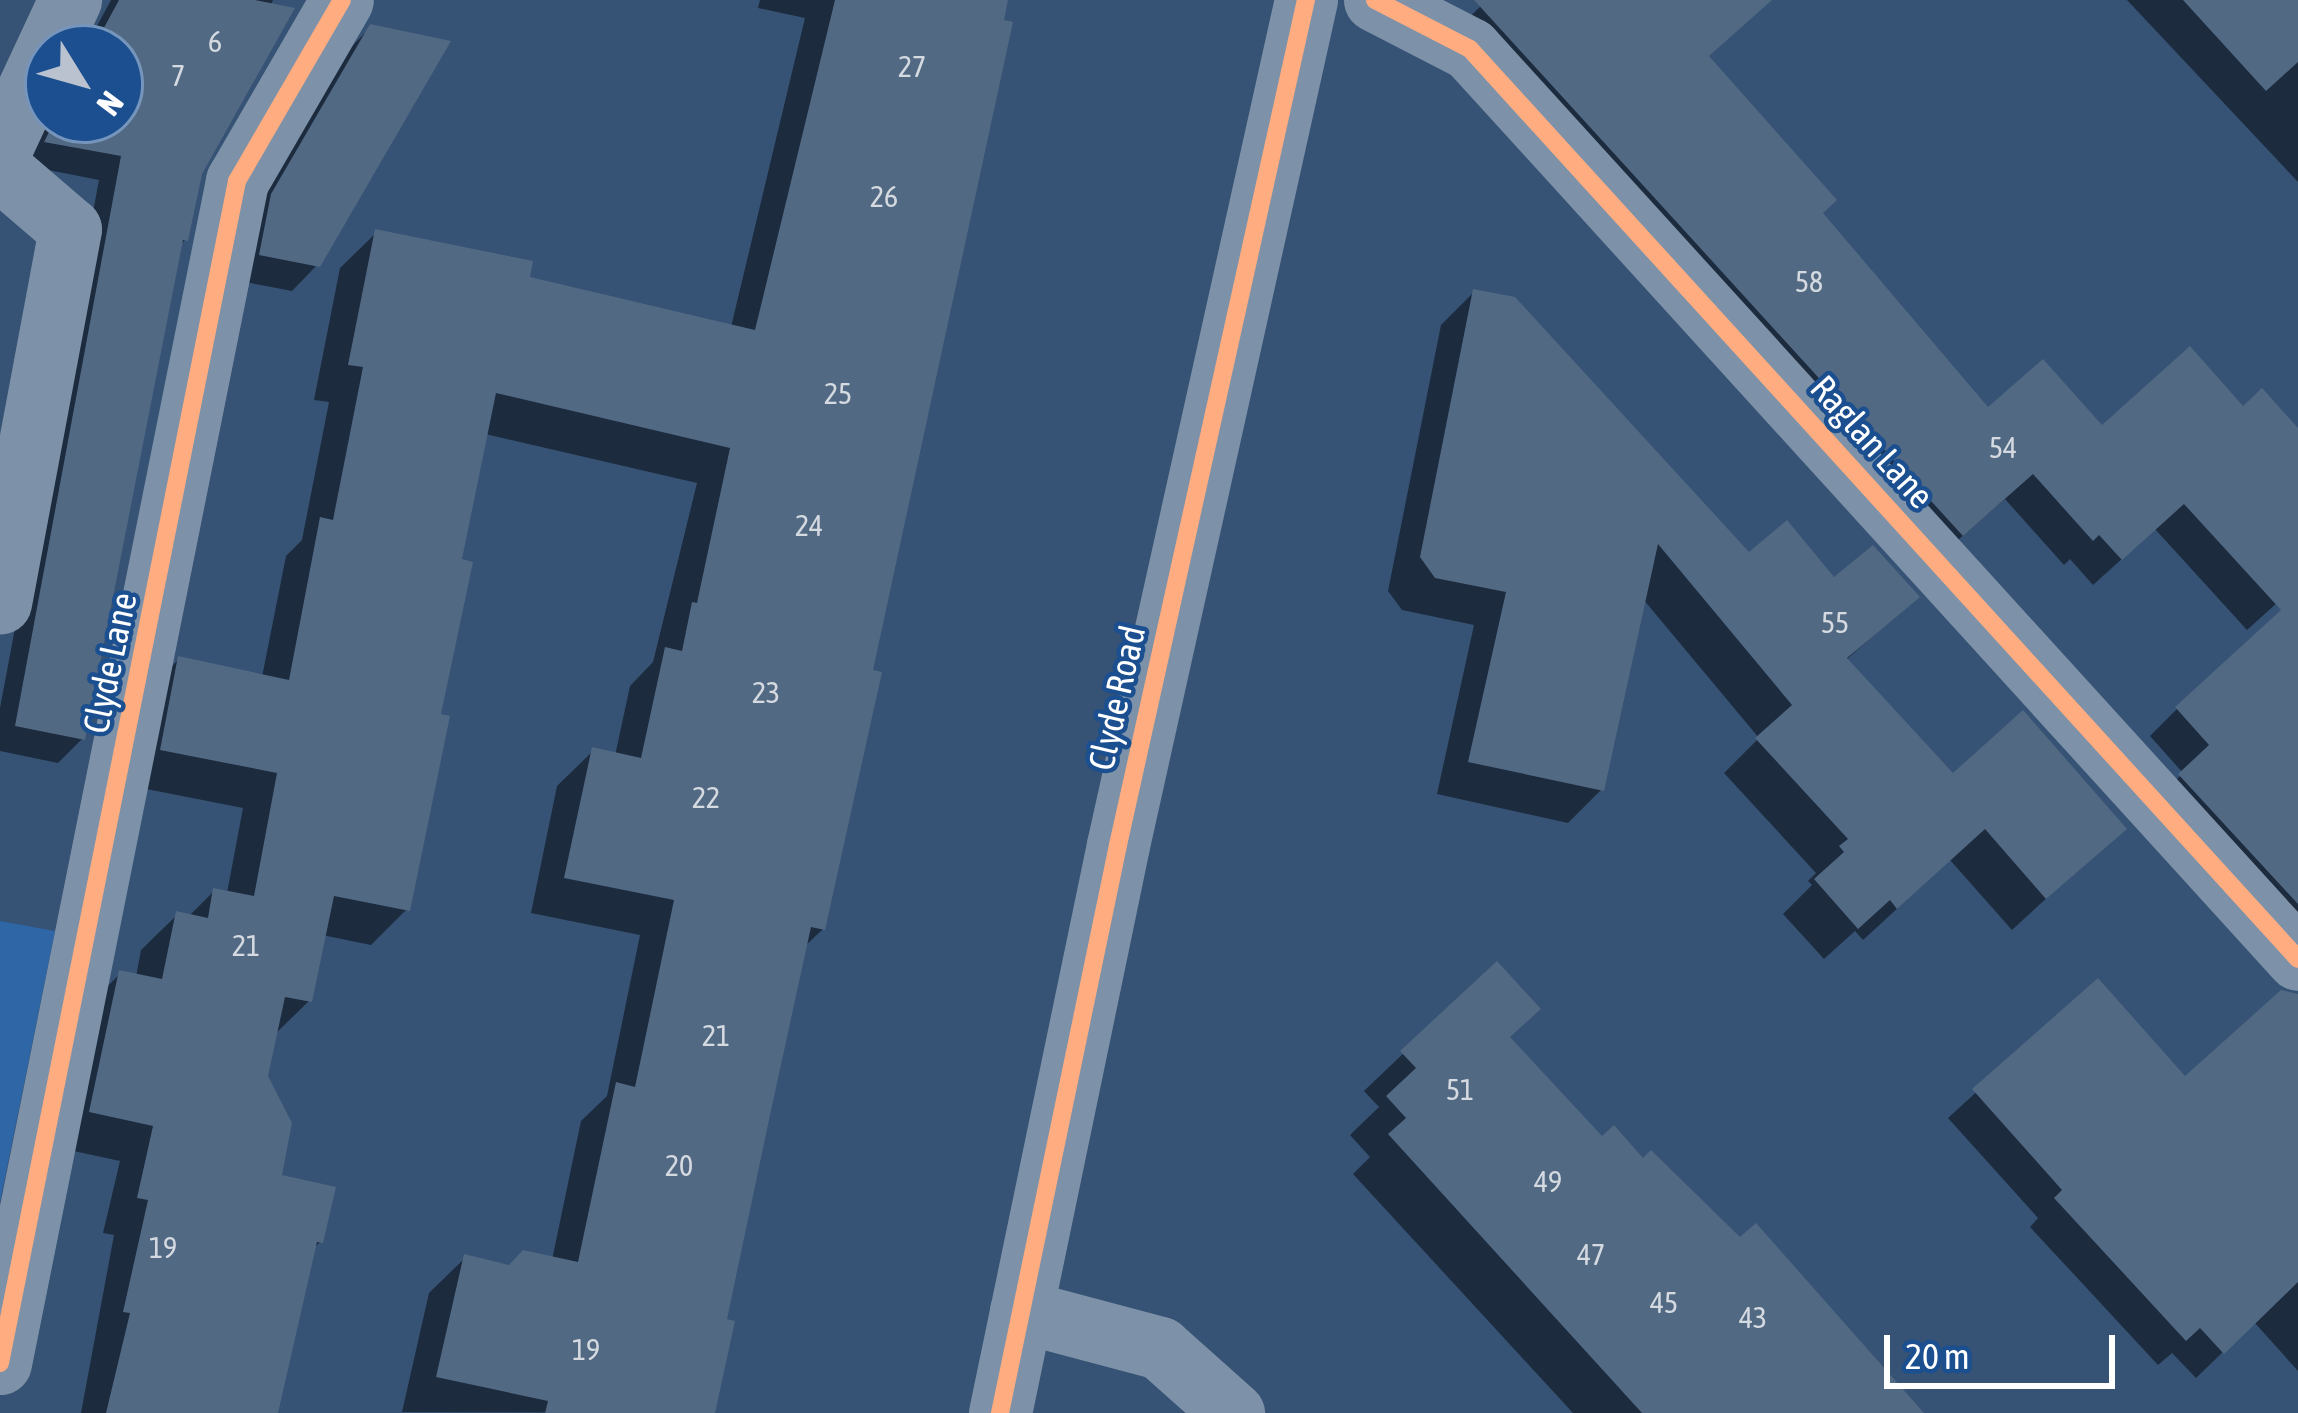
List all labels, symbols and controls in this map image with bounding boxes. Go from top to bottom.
house number: 6 [208,23,222,59]
north arrow [24,24,144,144]
house number: 27 [898,48,926,84]
house number: 7 [171,57,185,93]
text: N [89,85,131,123]
house number: 26 [870,178,898,214]
house number: 58 [1795,263,1823,299]
street label: Raglan Lane [1801,367,1943,517]
house number: 25 [824,375,852,411]
house number: 54 [1989,429,2017,465]
house number: 24 [795,507,823,543]
street label: Clyde Lane [74,589,146,737]
house number: 55 [1821,604,1849,640]
street label: Clyde Road [1079,622,1155,774]
house number: 23 [752,674,780,710]
house number: 22 [692,779,720,815]
house number: 21 [232,927,260,963]
house number: 21 [702,1017,730,1053]
house number: 51 [1446,1071,1474,1107]
house number: 20 [665,1147,693,1183]
house number: 49 [1534,1163,1562,1199]
house number: 19 [149,1229,177,1265]
house number: 47 [1577,1236,1605,1272]
house number: 45 [1650,1284,1678,1320]
house number: 43 [1739,1299,1767,1335]
scale bar [1890,1311,2121,1385]
house number: 19 [572,1331,600,1367]
text: 20 m [1905,1335,1970,1377]

